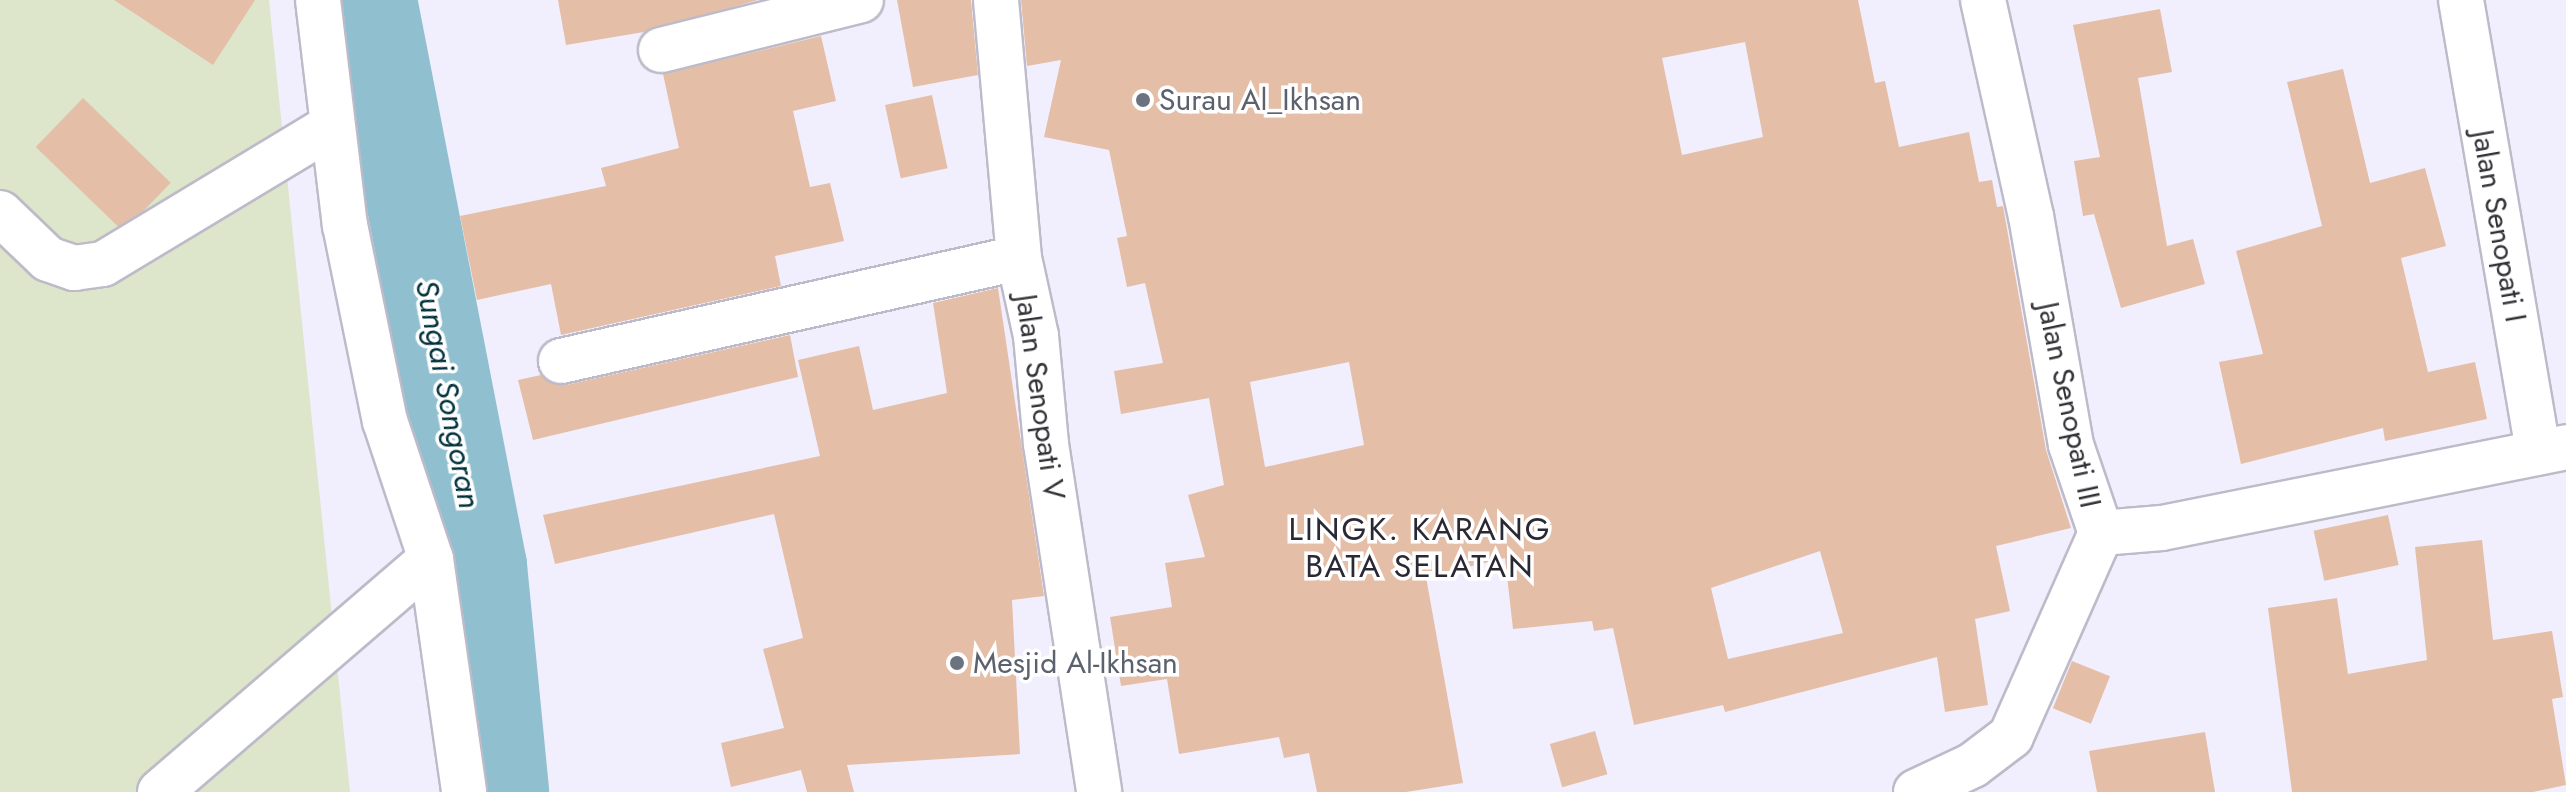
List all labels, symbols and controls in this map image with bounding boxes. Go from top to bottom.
place label: Surau Al_Ikhsan [1159,82,1361,118]
marker: Surau Al_Ikhsan [1134,91,1152,109]
street label: Jalan Senopati I [2464,127,2534,325]
water label: Sungai Songoran [407,276,489,512]
street label: Jalan Senopati V [1008,292,1072,502]
street label: Jalan Senopati III [2030,299,2108,511]
district label: LINGK. KARANG BATA SELATAN [1289,511,1551,586]
place label: Mesjid Al-Ikhsan [973,645,1178,681]
marker: Mesjid Al-Ikhsan [948,654,966,672]

